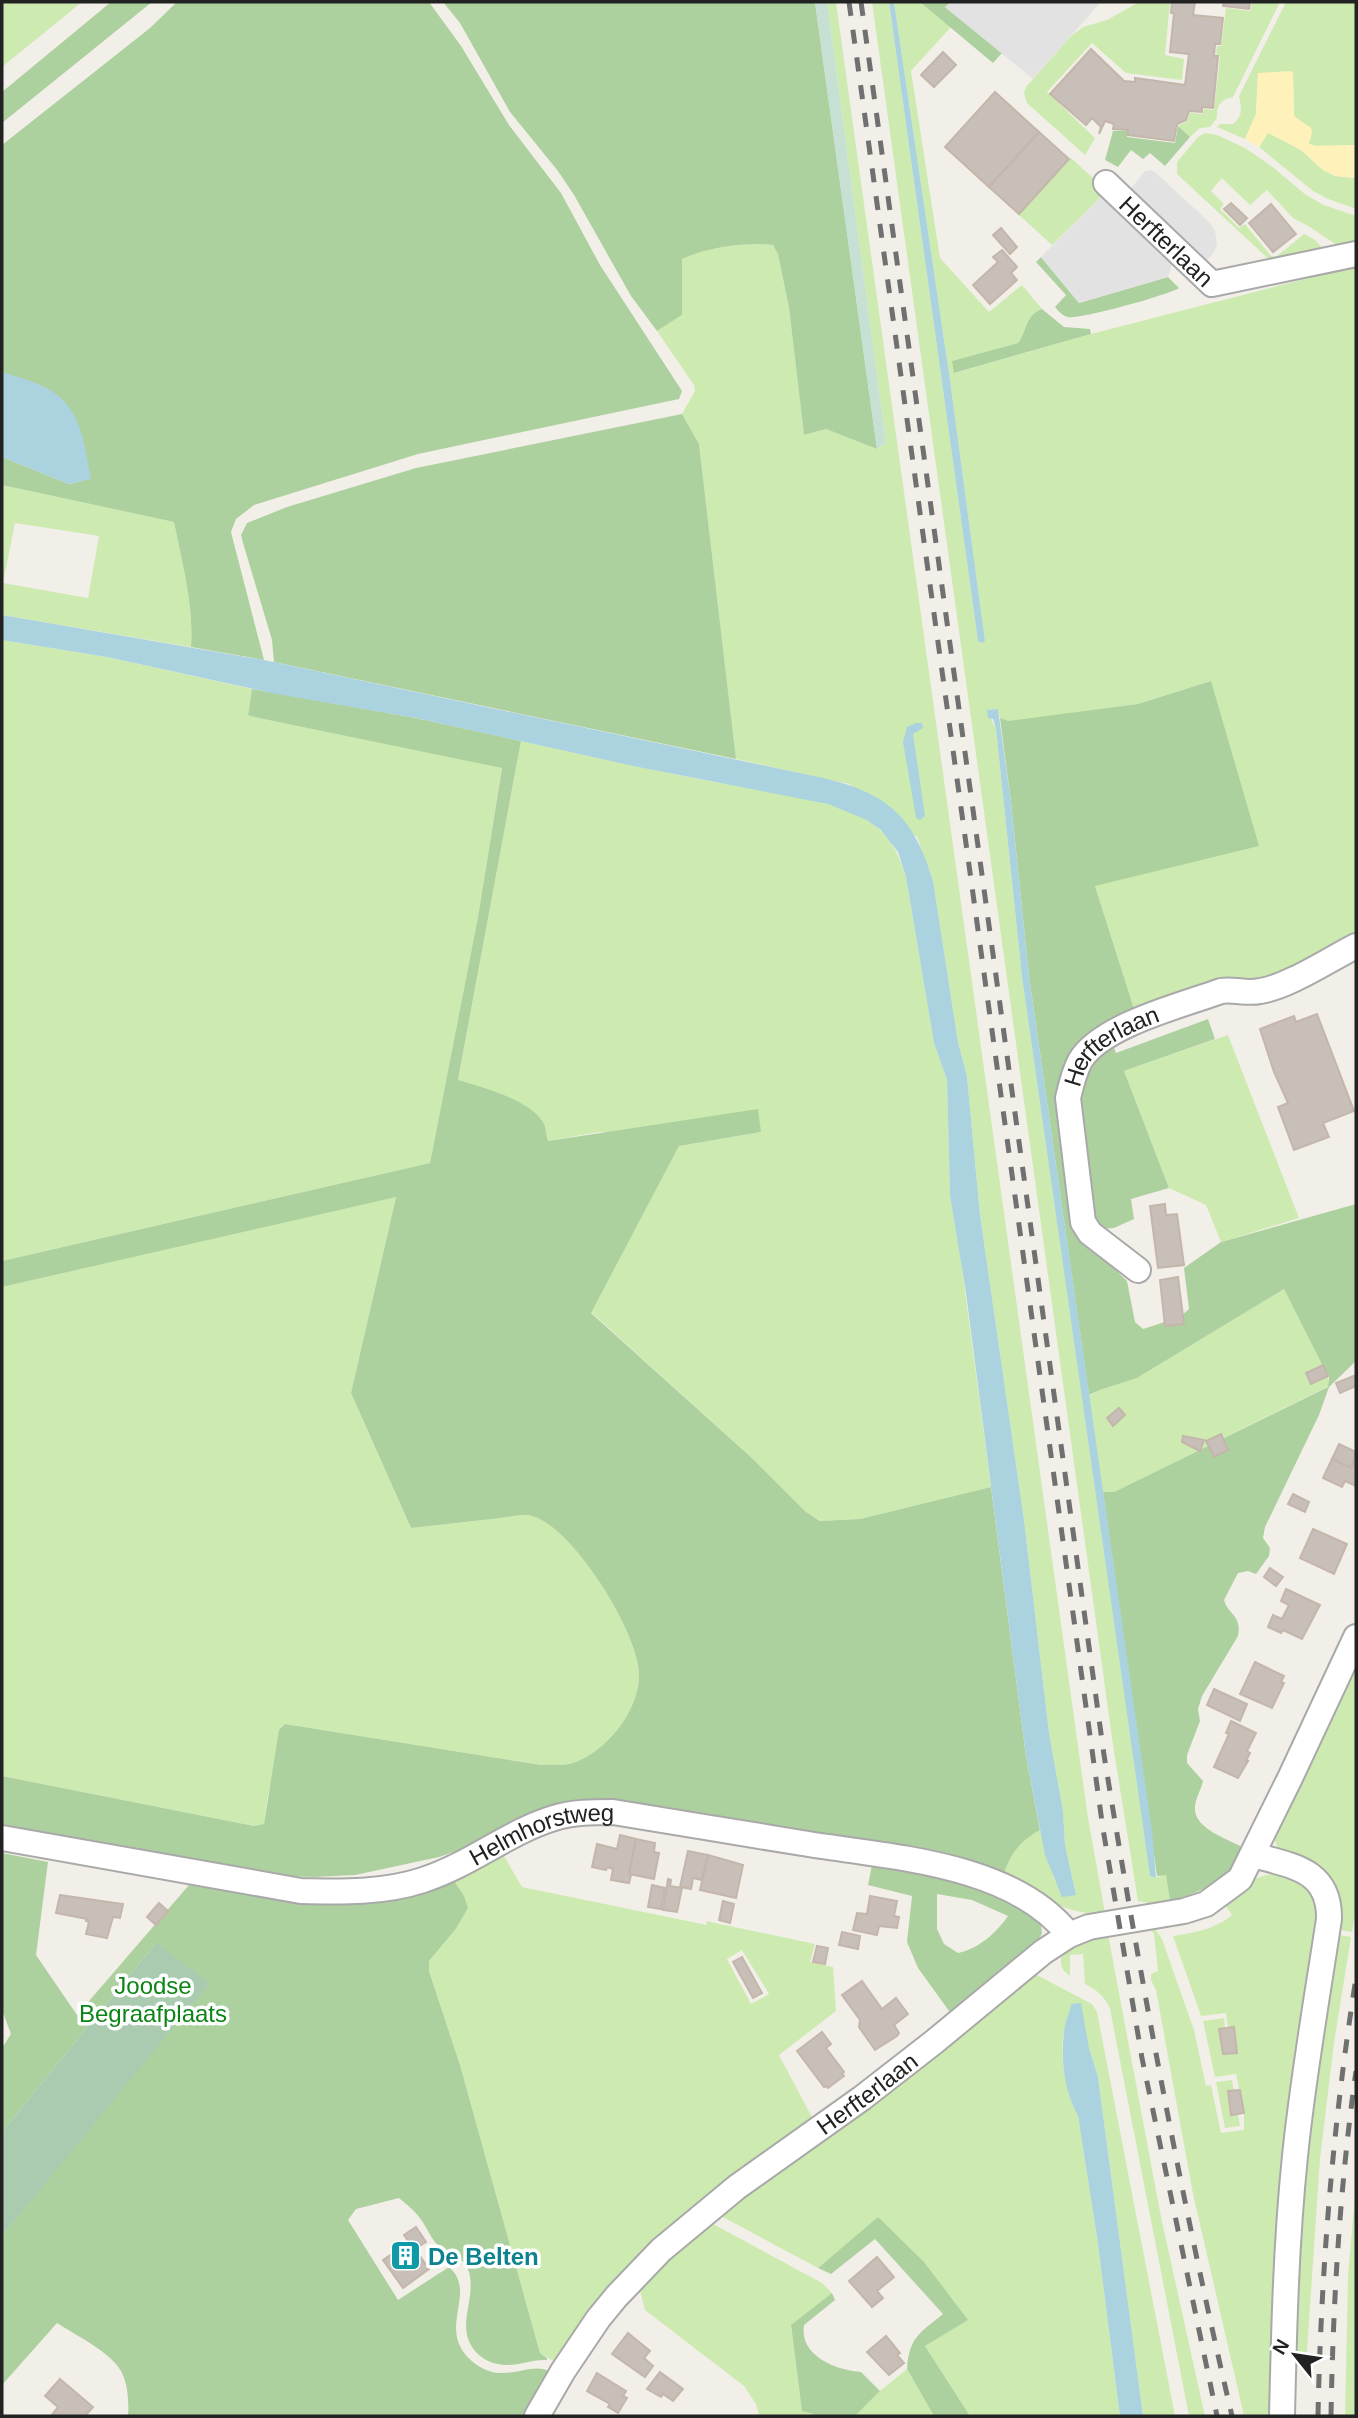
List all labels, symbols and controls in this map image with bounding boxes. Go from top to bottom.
street label: Herfterlaan [1114,190,1219,292]
street label: Herfterlaan [1058,1000,1162,1089]
street label: Helmhorstweg [464,1798,614,1870]
park label: Joodse Begraafplaats [79,1972,227,2027]
street label: Herfterlaan [811,2047,922,2140]
building icon: De Belten [388,2239,422,2273]
place label: De Belten [428,2243,539,2270]
north arrow [1260,2320,1330,2390]
text: N [1268,2336,1293,2358]

